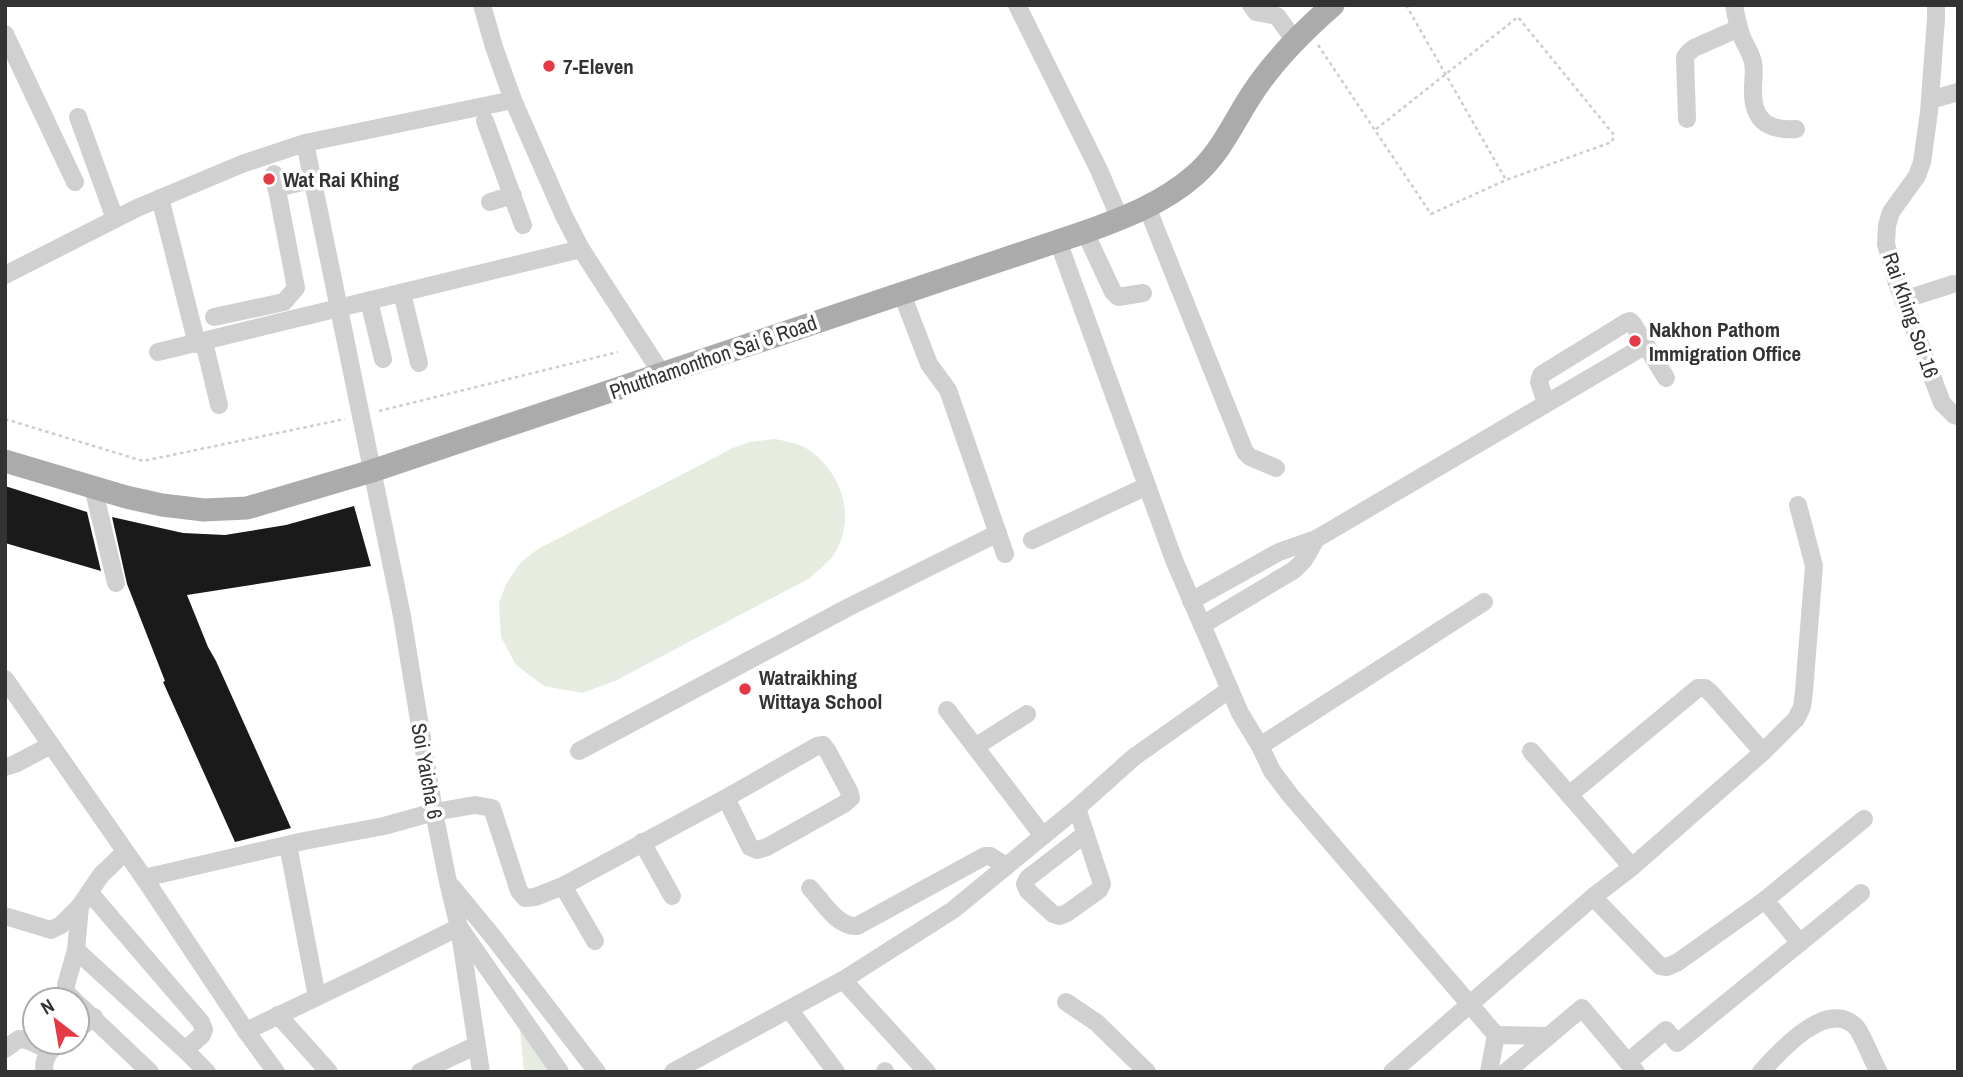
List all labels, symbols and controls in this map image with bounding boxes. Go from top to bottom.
place label: 7-Eleven [563,52,634,81]
marker: 7-Eleven [541,58,557,74]
place label: Wat Rai Khing [283,165,400,194]
marker: Wat Rai Khing [261,171,277,187]
street label: Rai Khing Soi 16 [1876,248,1946,382]
street label: Phutthamonthon Sai 6 Road [606,308,820,406]
place label: Nakhon Pathom Immigration Office [1649,315,1801,368]
marker: Nakhon Pathom Immigration Office [1627,333,1643,349]
place label: Watraikhing Wittaya School [759,663,882,716]
marker: Watraikhing Wittaya School [737,681,753,697]
street label: Soi Yaicha 6 [404,721,450,821]
north arrow [21,986,91,1056]
text: N [36,992,59,1020]

